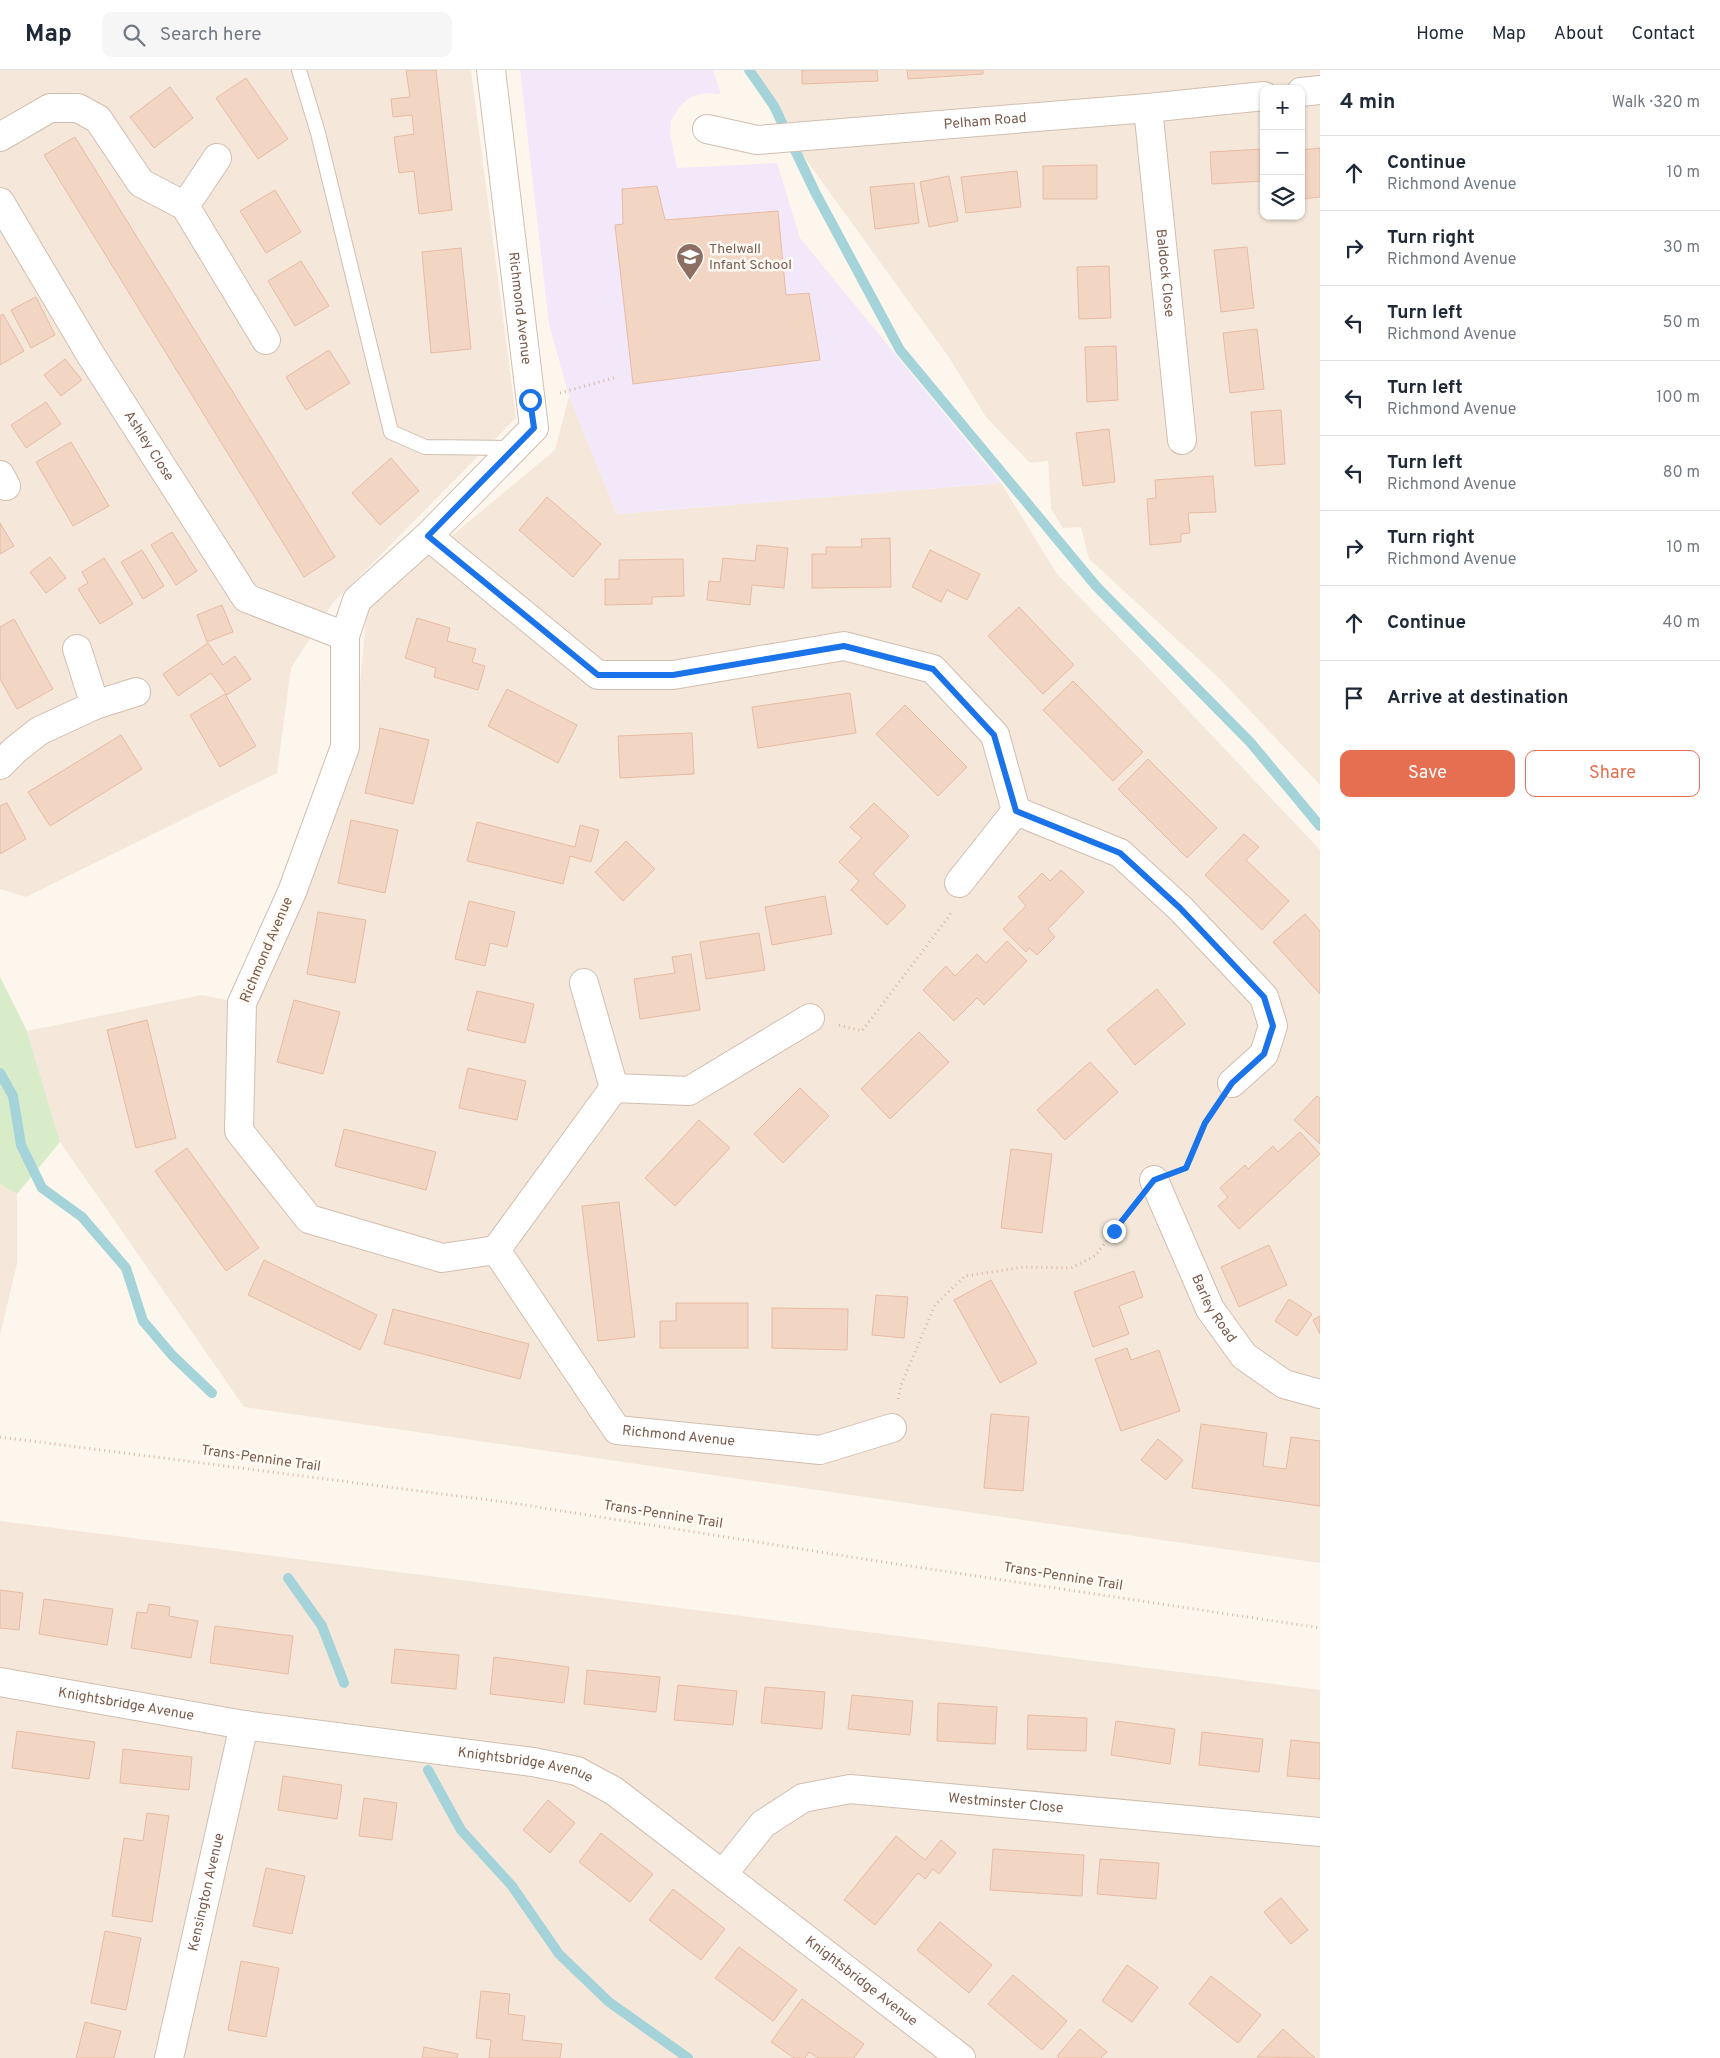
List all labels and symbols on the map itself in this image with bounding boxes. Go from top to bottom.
street label: Pelham Road [943,109,1027,133]
street label: Baldock Close [1152,228,1178,318]
place label: Thelwall Infant School [709,241,792,274]
school or university icon: Thelwall Infant School [675,242,705,281]
street label: Richmond Avenue [504,251,535,366]
route start [519,389,542,412]
street label: Ashley Close [120,408,178,484]
street label: Richmond Avenue [237,895,297,1005]
route end [1103,1220,1126,1243]
street label: Barley Road [1188,1272,1240,1346]
street label: Richmond Avenue [621,1422,736,1450]
street label: Trans-Pennine Trail [200,1442,322,1476]
street label: Trans-Pennine Trail [602,1497,724,1533]
street label: Trans-Pennine Trail [1002,1559,1124,1595]
street label: Knightsbridge Avenue [57,1684,195,1725]
street label: Knightsbridge Avenue [457,1744,596,1786]
street label: Westminster Close [947,1790,1064,1817]
street label: Kensington Avenue [185,1831,228,1953]
street label: Knightsbridge Avenue [801,1933,921,2030]

